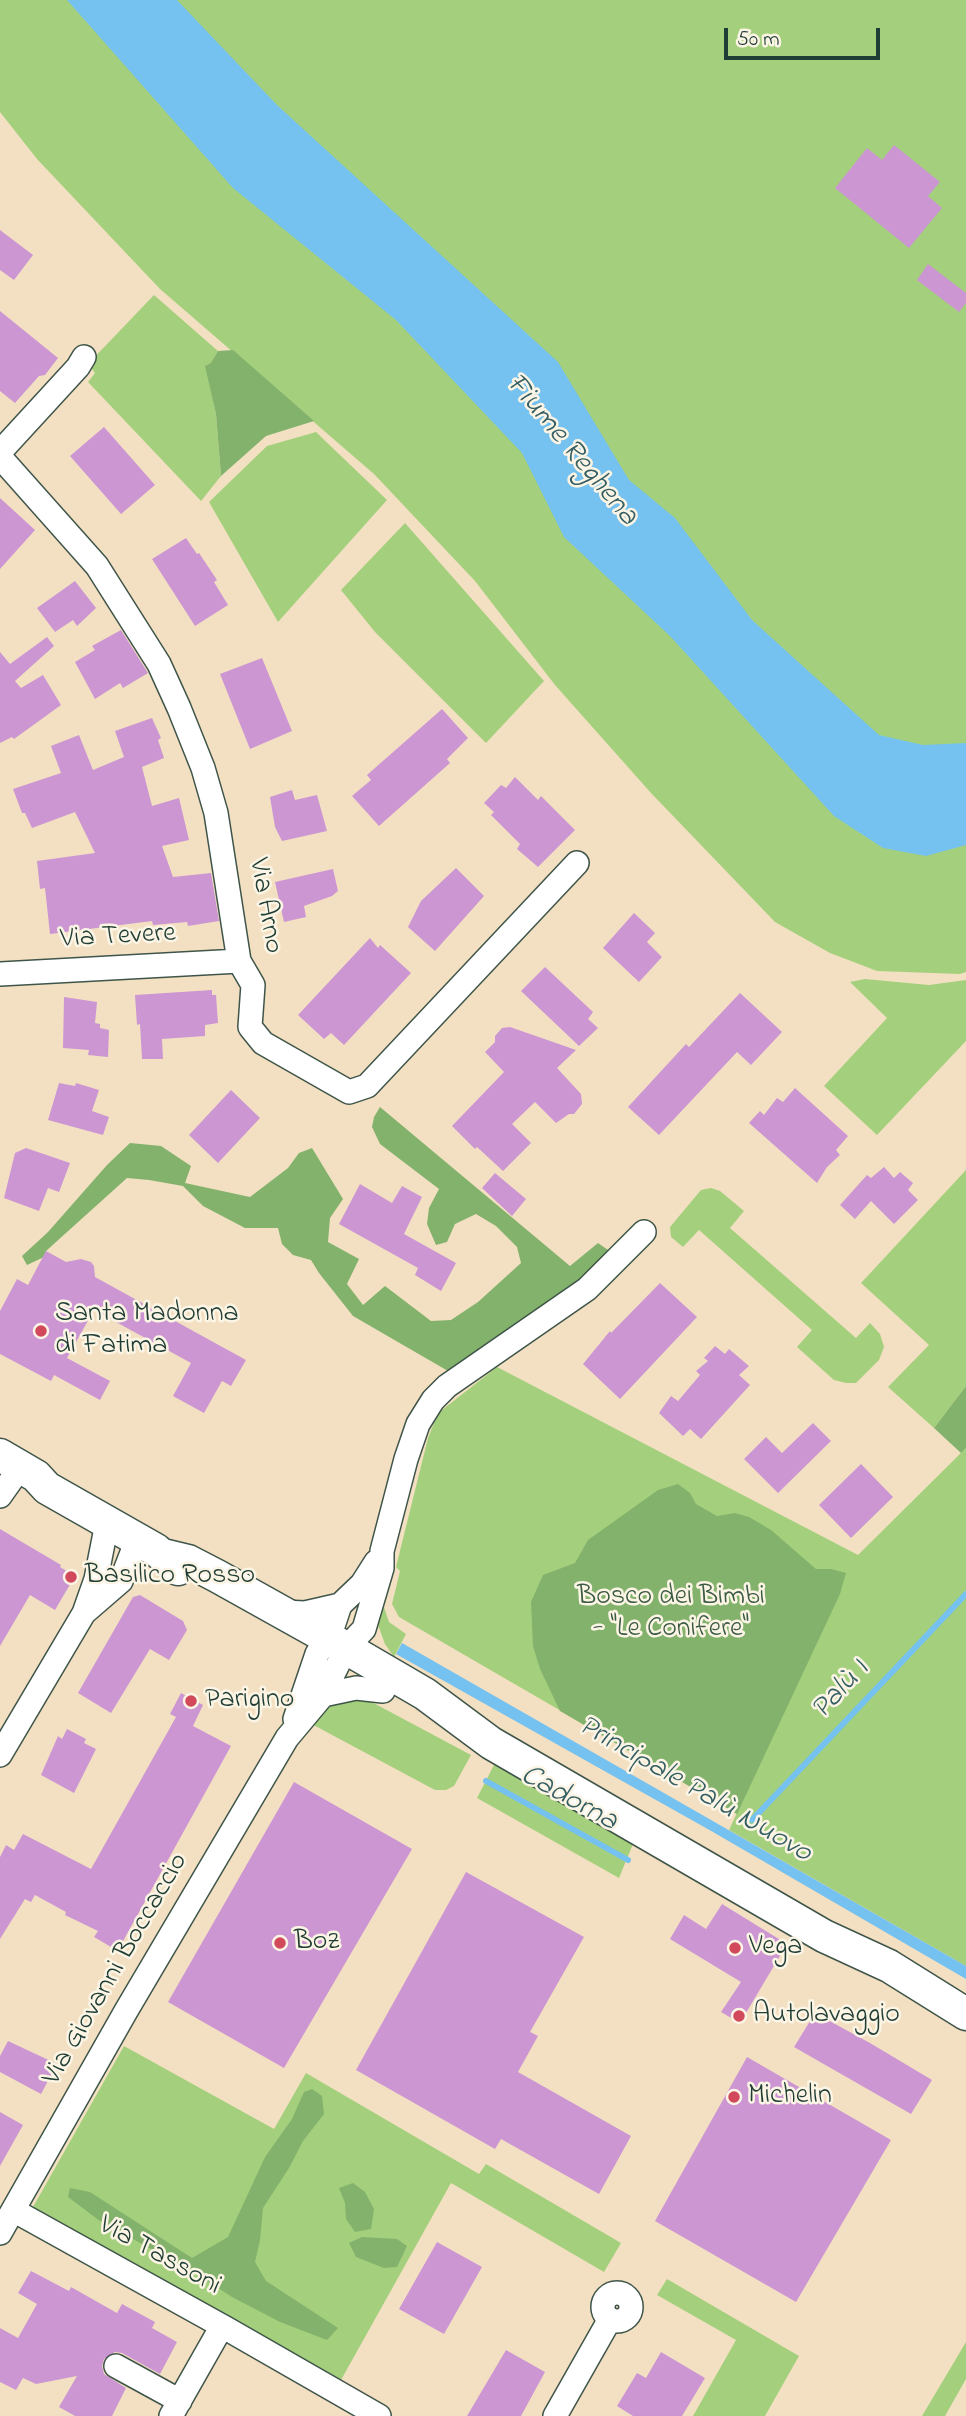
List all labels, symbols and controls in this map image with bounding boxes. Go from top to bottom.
scale bar [728,14,884,58]
text: 50 m [737,25,780,55]
water label: Fiume Reghena [496,368,644,534]
street label: Via Arno [239,856,289,956]
street label: Via Tevere [59,918,177,958]
place label: Santa Madonna di Fatima [55,1298,239,1364]
marker: Santa Madonna di Fatima [33,1323,49,1339]
place label: Basilico Rosso [85,1560,255,1594]
marker: Basilico Rosso [63,1569,79,1585]
park label: Bosco dei Bimbi - "Le Conifere" [577,1581,765,1647]
water label: Palù I [806,1654,878,1728]
place label: Parigino [205,1684,294,1718]
marker: Parigino [183,1693,199,1709]
water label: Principale Palù Nuovo [571,1709,817,1873]
water label: Cadorna [513,1759,623,1841]
street label: Via Giovanni Boccaccio [37,1848,197,2092]
place label: Boz [294,1926,339,1960]
place label: Vega [749,1931,802,1965]
marker: Boz [272,1935,288,1951]
marker: Vega [727,1940,743,1956]
place label: Autolavaggio [753,1999,900,2033]
marker: Autolavaggio [731,2008,747,2024]
place label: Michelin [748,2080,832,2114]
marker: Michelin [726,2089,742,2105]
street label: Via Tassoni [92,2210,226,2304]

